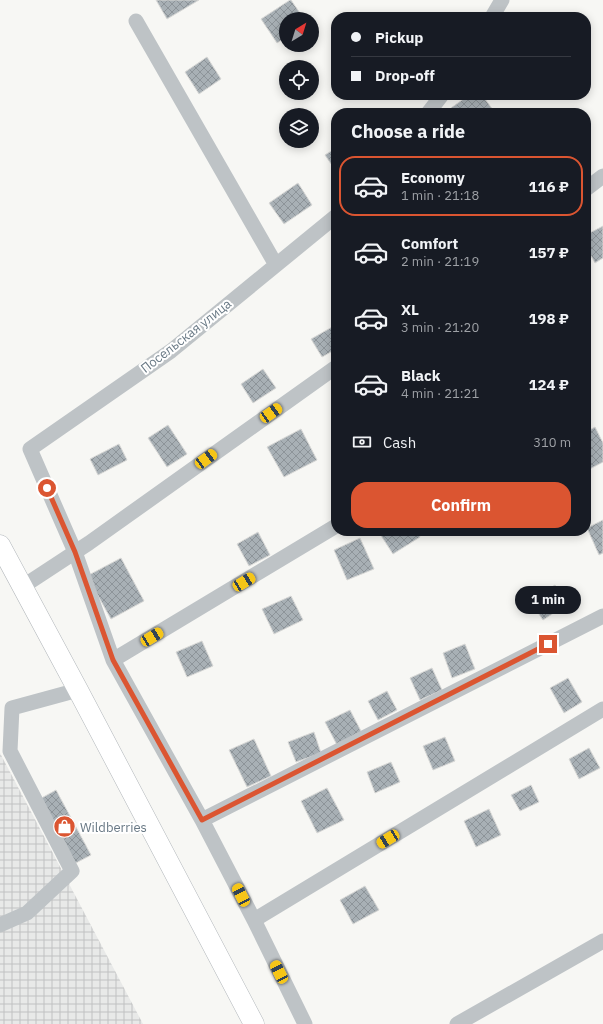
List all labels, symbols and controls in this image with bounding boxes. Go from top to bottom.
north arrow [279,12,319,52]
map controls [279,12,319,148]
text: Pickup [375,28,423,47]
button: locate [279,60,319,100]
text: Drop-off [375,66,435,85]
button: layers [279,108,319,148]
text: Choose a ride [351,120,465,143]
icon: car [353,168,389,204]
text: Economy [401,168,465,187]
text: 116 ₽ [529,177,569,196]
text: 1 min · 21:18 [401,187,479,204]
icon: car [353,234,389,270]
text: Comfort [401,234,458,253]
text: 157 ₽ [529,243,569,262]
text: 2 min · 21:19 [401,253,479,270]
street label: Посельская улица [137,295,235,377]
icon: car [353,300,389,336]
text: XL [401,300,419,319]
text: 198 ₽ [529,309,569,328]
text: 3 min · 21:20 [401,319,479,336]
icon: car [353,366,389,402]
text: Black [401,366,441,385]
text: 124 ₽ [529,375,569,394]
text: 4 min · 21:21 [401,385,479,402]
car [258,401,284,425]
icon: cash [351,431,373,453]
text: Cash [383,433,416,452]
text: 310 m [533,434,571,451]
car [193,447,219,471]
route start [38,479,56,497]
button: Confirm [351,482,571,528]
car [231,571,257,593]
callout: 1 min [515,586,581,614]
text: 1 min [531,591,565,608]
car [139,626,165,648]
route end [539,635,557,653]
shop icon: Wildberries [51,814,77,840]
place label: Wildberries [80,819,147,836]
car [375,828,401,850]
car [230,882,252,908]
car [268,959,290,985]

